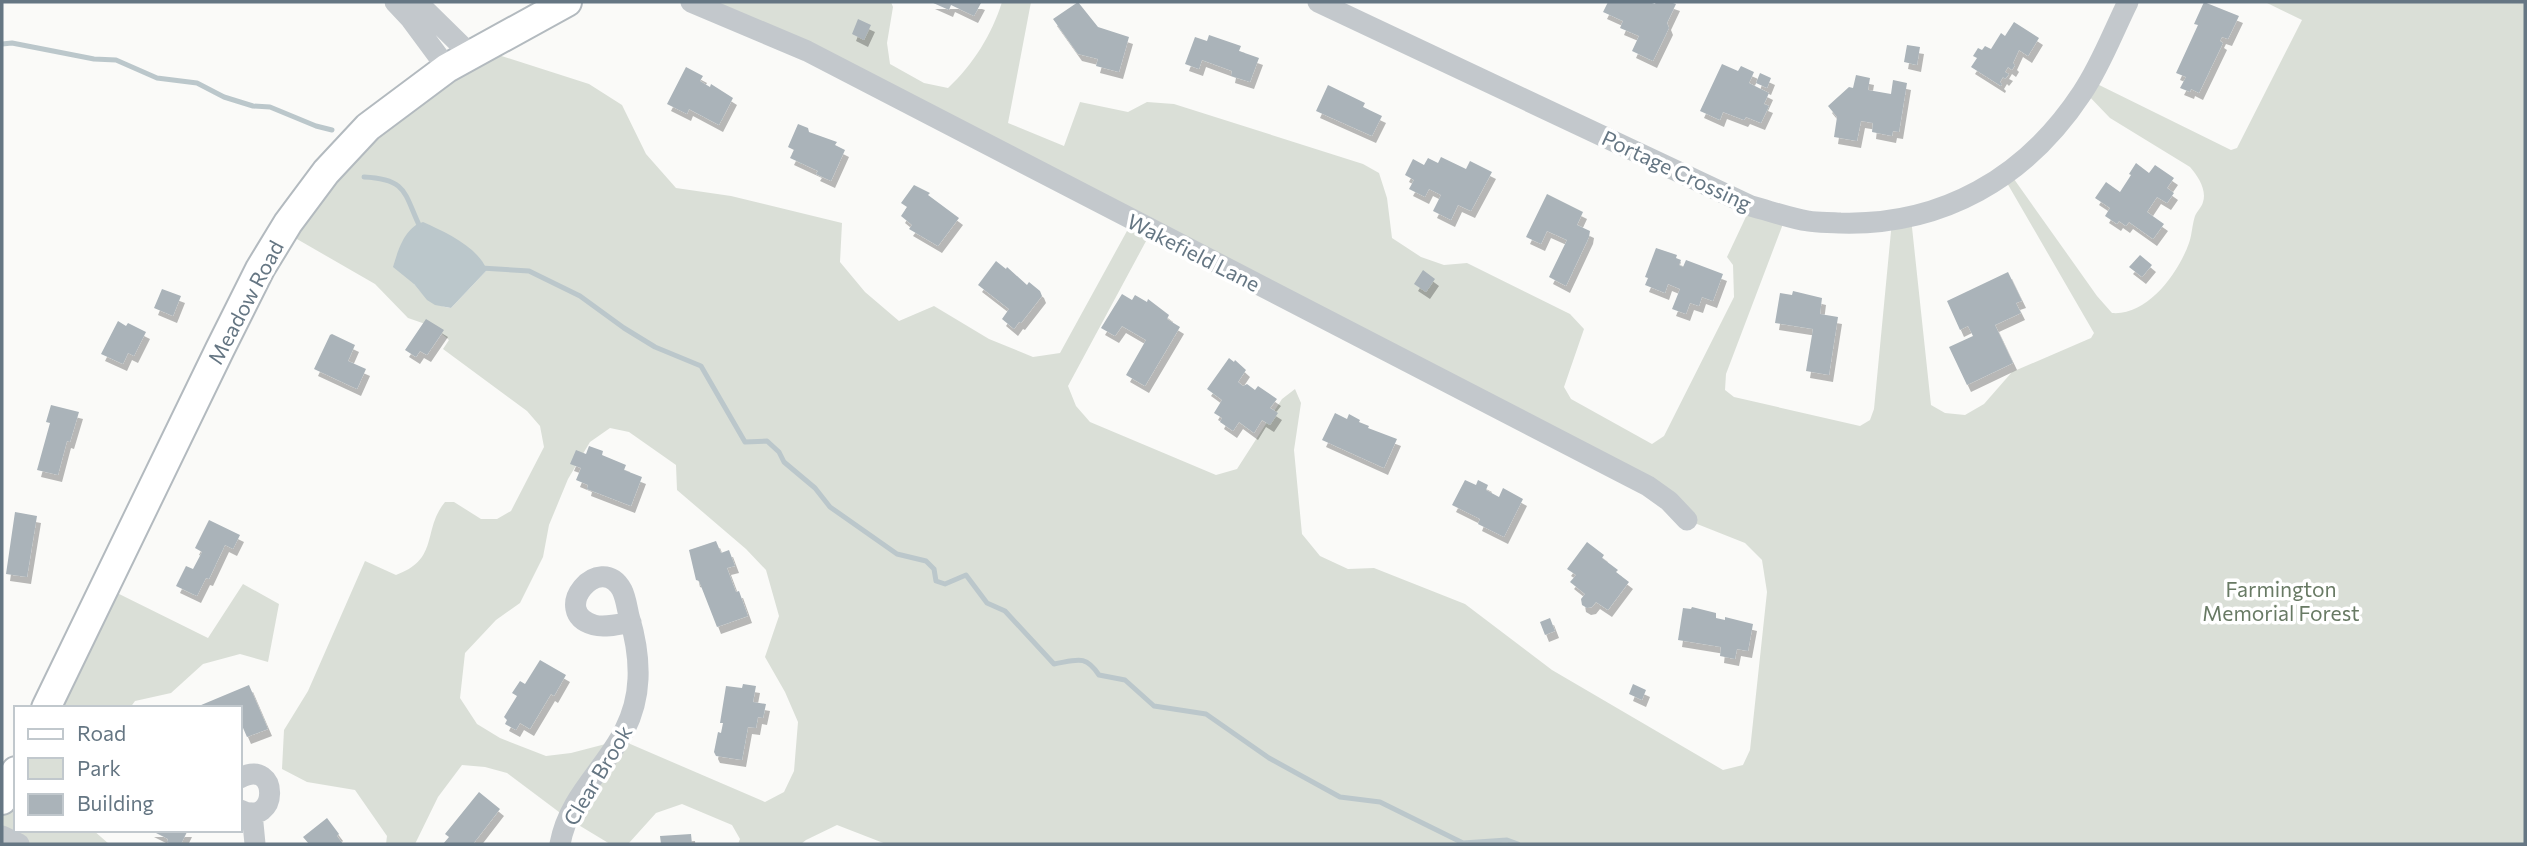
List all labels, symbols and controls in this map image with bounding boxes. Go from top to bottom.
street label: Portage Crossing [1598,124,1756,216]
street label: Wakefield Lane [1124,208,1264,296]
street label: Meadow Road [202,236,288,368]
park label: Farmington Memorial Forest [2202,576,2360,625]
legend [14,706,242,832]
text: Road [77,720,126,745]
street label: Clear Brook [557,720,637,830]
text: Park [77,755,121,780]
text: Building [77,790,154,815]

